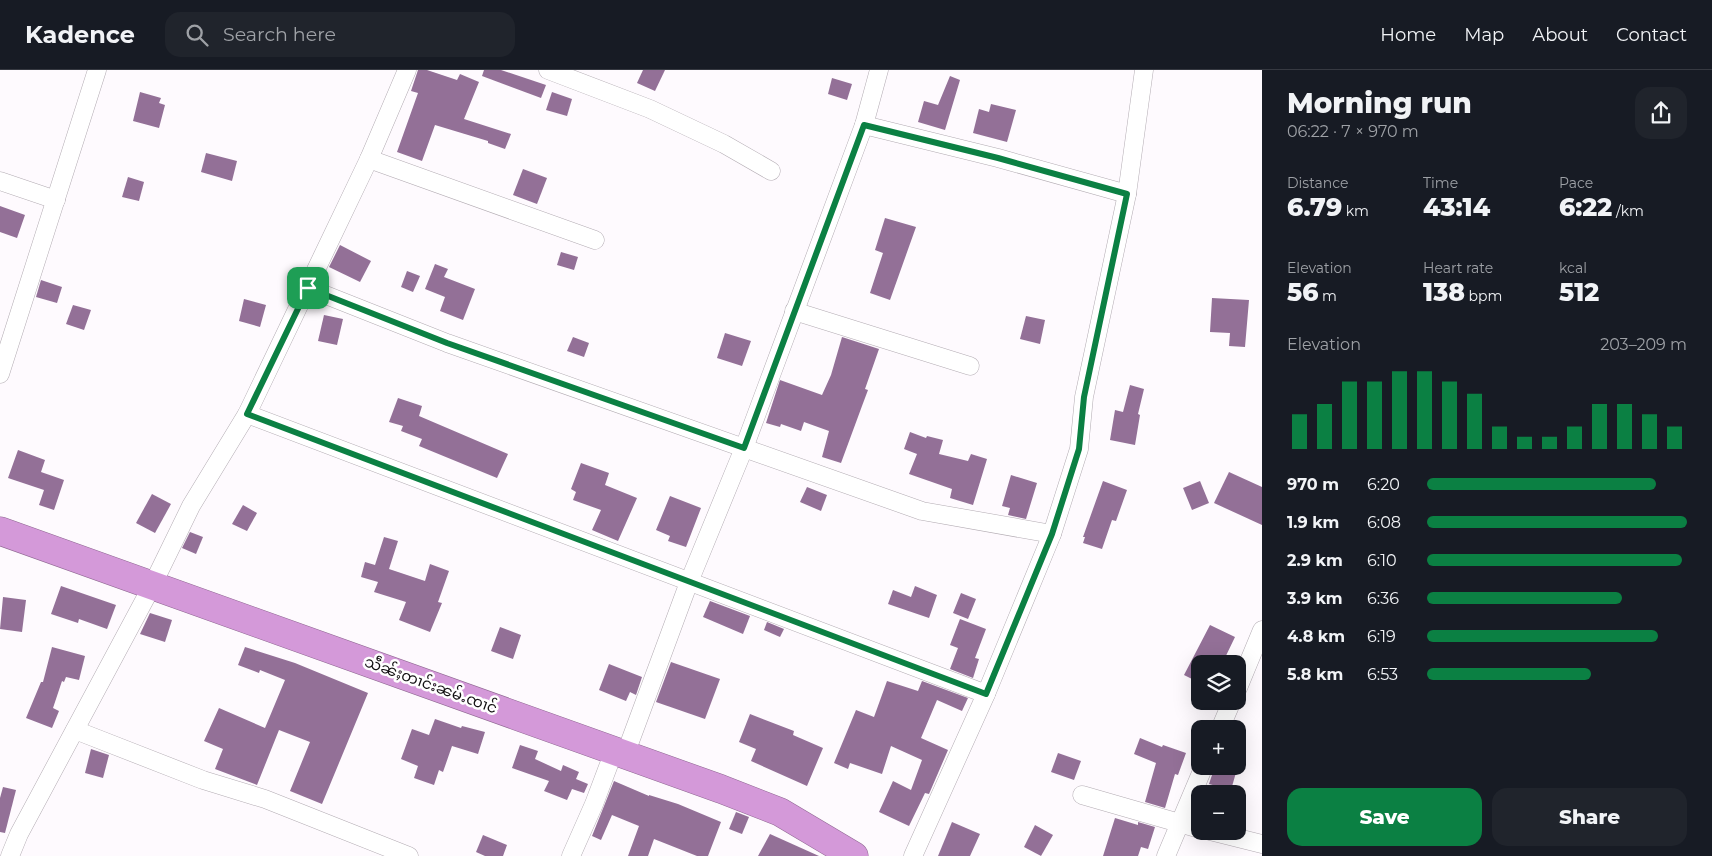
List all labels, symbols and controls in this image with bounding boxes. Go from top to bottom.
search box [165,12,515,57]
text: Kadence [25,20,135,49]
icon: search [183,21,211,49]
text: Search here [223,23,336,46]
text: Home [1380,24,1436,46]
text: Map [1464,24,1504,46]
text: About [1532,24,1588,46]
text: Contact [1616,24,1687,46]
text: Morning run [1287,86,1472,120]
button: share [1635,87,1687,139]
text: 06:22 · 7 × 970 m [1287,122,1419,141]
text: Distance [1287,174,1349,192]
text: Time [1423,174,1458,192]
text: Pace [1559,174,1593,192]
text: 6.79 [1287,192,1342,222]
text: 43:14 [1423,192,1490,222]
text: 6:22 [1559,192,1612,222]
text: km [1342,202,1369,220]
text: /km [1612,202,1644,220]
text: Elevation [1287,259,1352,277]
text: Heart rate [1423,259,1493,277]
text: kcal [1559,259,1587,277]
pin [287,267,329,309]
icon: arrive [294,274,322,302]
text: 56 [1287,277,1318,307]
text: 138 [1423,277,1465,307]
text: 512 [1559,277,1599,307]
text: m [1318,287,1337,305]
text: bpm [1465,287,1502,305]
text: Elevation [1287,335,1361,354]
text: 203–209 m [1600,335,1687,354]
text: 970 m [1287,475,1339,494]
text: 6:20 [1367,475,1400,494]
text: 1.9 km [1287,513,1339,532]
text: 6:08 [1367,513,1401,532]
text: 2.9 km [1287,551,1343,570]
text: 6:10 [1367,551,1397,570]
text: 3.9 km [1287,589,1343,608]
text: 6:36 [1367,589,1399,608]
text: 4.8 km [1287,627,1345,646]
text: 6:19 [1367,627,1396,646]
street label: သဵၼ်ႈတၢင်းၼမ်ႉၸၢင် [362,652,500,717]
map controls [1191,655,1246,840]
button: layers [1191,655,1246,710]
text: 5.8 km [1287,665,1343,684]
text: 6:53 [1367,665,1398,684]
button: + [1191,720,1246,775]
button: − [1191,785,1246,840]
button: Save [1287,788,1482,846]
button: Share [1492,788,1687,846]

